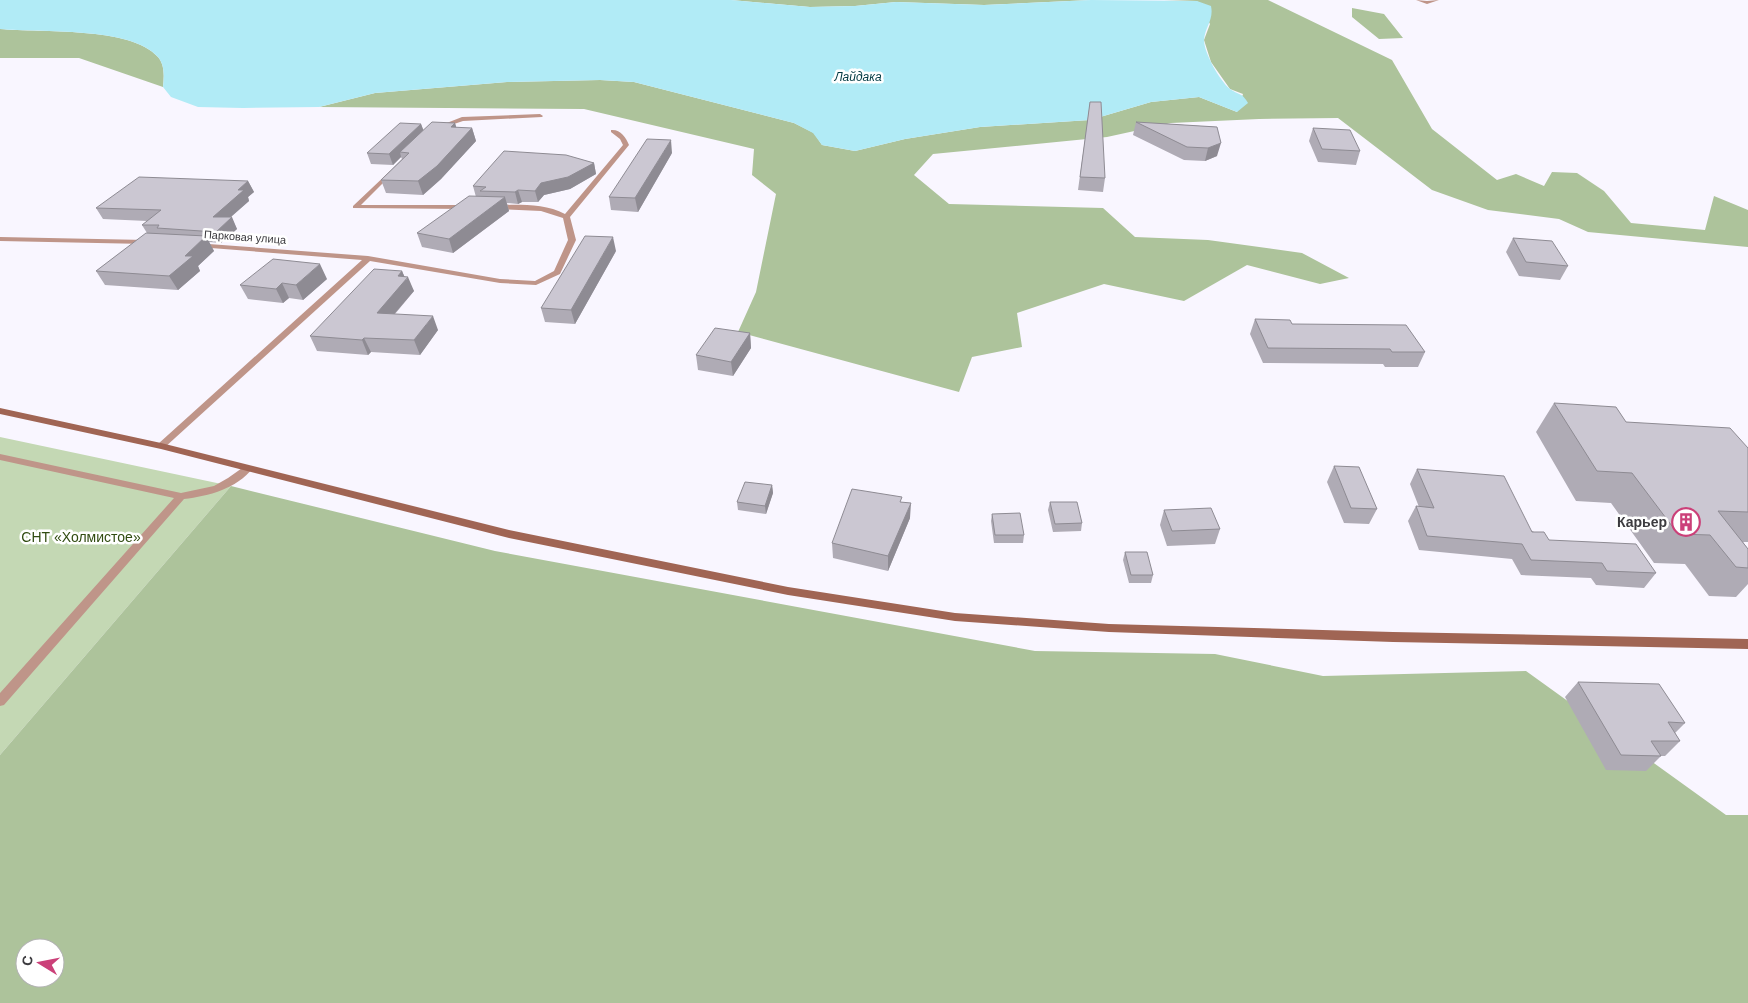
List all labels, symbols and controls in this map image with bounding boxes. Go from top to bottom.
water label: Лайдака [833,70,882,84]
street label: Парковая улица [204,228,287,246]
building icon: Карьер [1671,507,1701,537]
place label: Карьер [1617,514,1667,530]
park label: СНТ «Холмистое» [21,529,141,545]
north arrow [15,938,65,988]
text: С [18,954,36,967]

